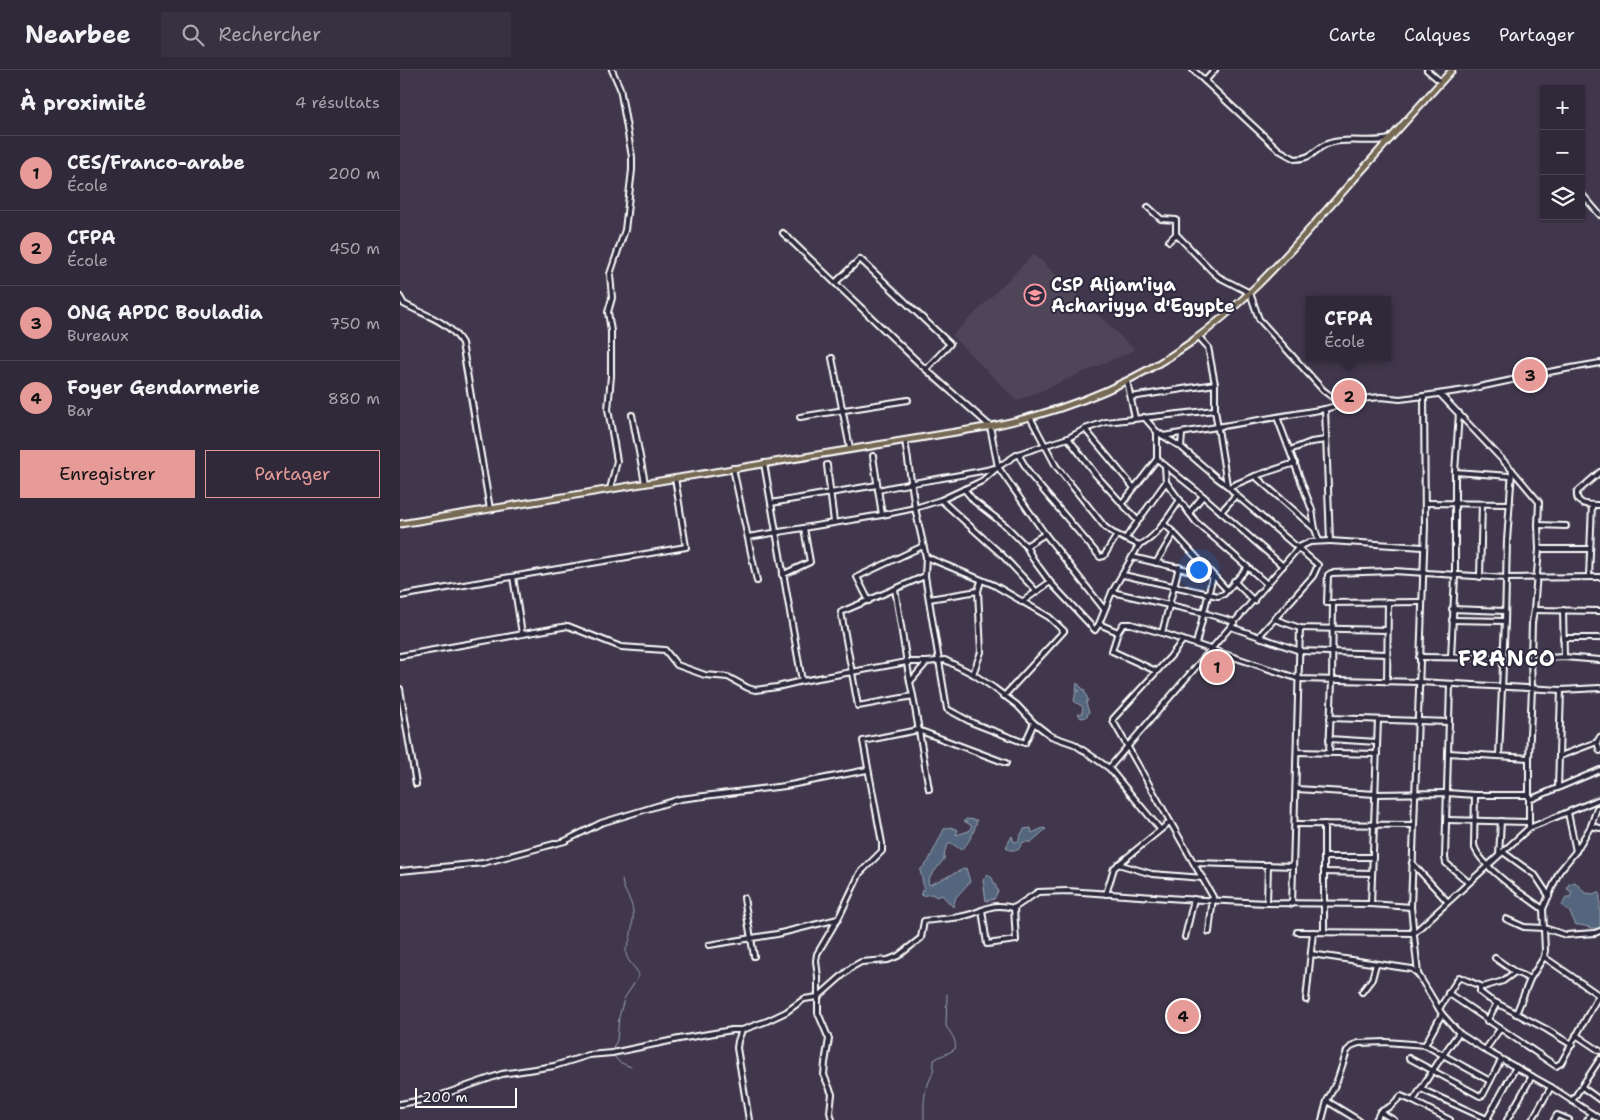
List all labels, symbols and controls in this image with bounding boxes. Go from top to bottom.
search box [161,12,511,57]
text: Nearbee [25,19,131,51]
icon: search [179,21,207,49]
text: Rechercher [219,22,321,47]
text: Carte [1329,23,1376,47]
text: Calques [1404,23,1471,47]
text: Partager [1499,23,1575,47]
map controls [1540,85,1585,220]
button: + [1540,85,1585,130]
text: À proximité [20,89,146,117]
text: 4 résultats [295,92,380,113]
button: − [1540,130,1585,175]
text: CES/Franco-arabe [67,150,245,175]
text: 1 [32,163,40,184]
text: 200 m [328,163,380,184]
text: École [67,175,108,196]
button: layers [1540,175,1585,220]
text: CFPA [67,225,116,250]
text: 2 [30,238,42,259]
text: 450 m [329,238,380,259]
text: École [67,250,108,271]
place label: CSP Aljam'iya Achariyya d'Egypte [1051,273,1235,318]
school or university icon: CSP Aljam'iya Achariyya d'Egypte [1023,283,1047,307]
popup [1306,296,1391,361]
text: ONG APDC Bouladia [67,300,263,325]
text: CFPA [1324,306,1373,331]
text: 3 [30,313,42,334]
text: 750 m [329,313,380,334]
text: Bureaux [67,325,128,346]
text: École [1324,331,1365,352]
pin: 3 [1514,356,1546,394]
text: Foyer Gendarmerie [67,375,260,400]
pin: 2 [1333,377,1365,415]
text: 4 [30,388,42,409]
text: 880 m [328,388,380,409]
text: Bar [67,400,94,421]
button: Enregistrer [20,450,195,498]
button: Partager [205,450,380,498]
your location [1186,557,1212,583]
district label: FRANCO [1458,644,1556,673]
pin: 1 [1201,648,1233,686]
pin: 4 [1167,997,1199,1035]
scale bar [415,1085,518,1108]
text: 200 m [422,1088,468,1106]

